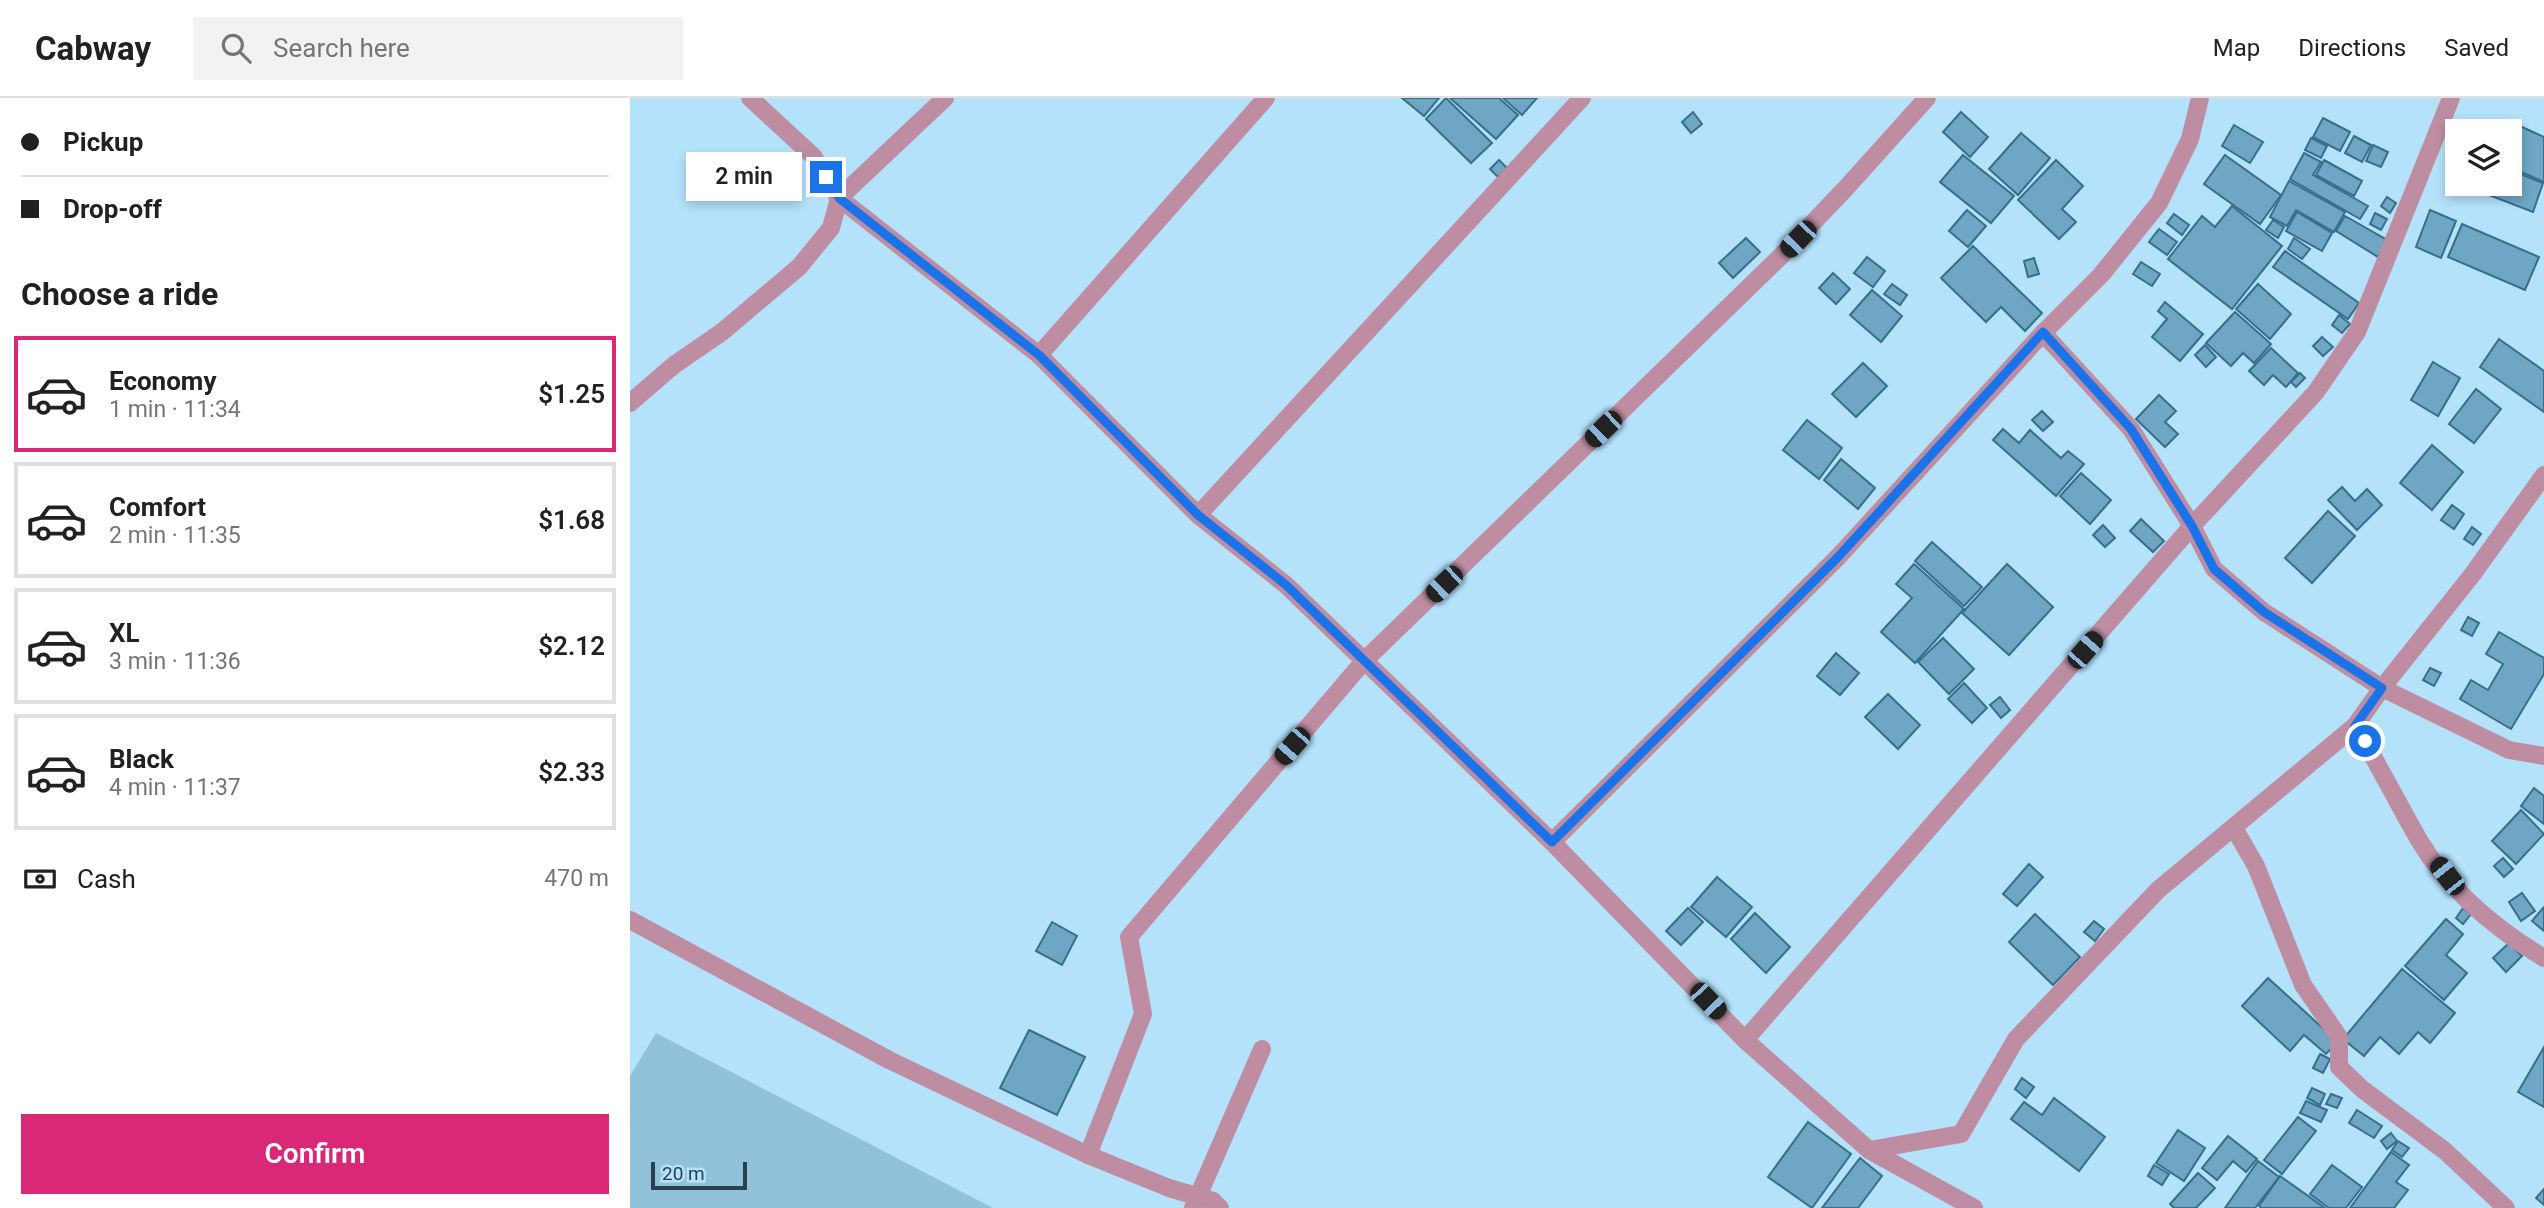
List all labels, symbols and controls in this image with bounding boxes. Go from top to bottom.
search box [193,17,683,80]
text: Cabway [35,29,151,68]
icon: search [217,29,255,67]
text: Search here [273,33,410,63]
text: Map [2213,34,2260,62]
text: Directions [2298,34,2406,62]
text: Saved [2444,34,2509,62]
map controls [2445,119,2522,196]
button: layers [2445,119,2522,196]
text: Pickup [63,127,143,157]
callout: 2 min [686,153,802,202]
route end [810,161,842,193]
text: 2 min [715,163,773,190]
text: Drop-off [63,194,162,224]
car [1776,217,1821,261]
text: Choose a ride [21,275,218,313]
icon: car [25,363,88,426]
text: Economy [109,366,216,396]
text: $1.25 [538,379,605,409]
text: 1 min · 11:34 [109,396,241,423]
car [1581,407,1626,451]
icon: car [25,489,88,552]
text: Comfort [109,492,206,522]
text: $1.68 [538,505,605,535]
text: 2 min · 11:35 [109,522,241,549]
car [1422,562,1467,606]
icon: car [25,615,88,678]
text: XL [109,618,140,648]
car [2064,627,2107,673]
text: $2.12 [538,631,605,661]
text: 3 min · 11:36 [109,648,241,675]
car [1271,723,1314,769]
route start [2349,725,2381,757]
icon: car [25,741,88,804]
text: Black [109,744,174,774]
text: $2.33 [538,757,605,787]
text: 4 min · 11:37 [109,774,241,801]
car [2426,853,2469,899]
icon: cash [21,860,59,898]
text: Cash [77,864,136,894]
text: 470 m [544,865,609,892]
car [1686,979,1731,1023]
button: Confirm [21,1114,609,1194]
scale bar [651,1159,747,1191]
text: 20 m [662,1162,705,1185]

